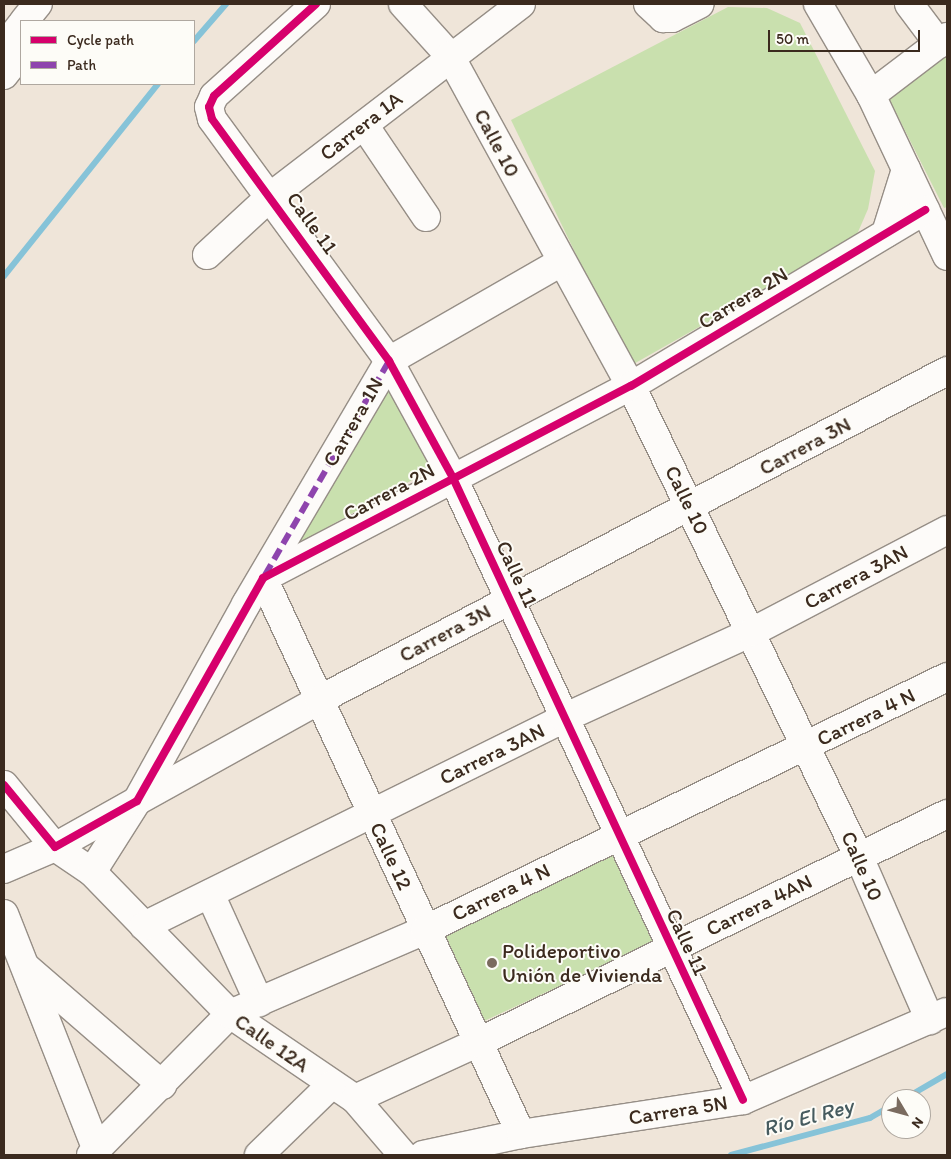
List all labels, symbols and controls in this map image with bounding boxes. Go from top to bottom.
legend [20,20,195,85]
scale bar [771,20,924,52]
text: 50 m [776,30,809,48]
text: Cycle path [67,31,134,49]
text: Path [67,56,96,74]
street label: Carrera 1A [315,86,407,166]
street label: Calle 10 [469,105,525,181]
street label: Calle 11 [281,187,343,259]
street label: Carrera 2N [694,261,792,335]
street label: Carrera 1N [317,373,389,471]
street label: Carrera 3N [755,411,855,481]
street label: Carrera 2N [339,457,439,527]
street label: Calle 10 [660,461,714,539]
street label: Calle 11 [491,537,543,611]
street label: Carrera 3AN [800,539,912,615]
street label: Carrera 3N [395,598,495,668]
street label: Carrera 4 N [813,682,919,752]
street label: Carrera 3AN [435,718,549,790]
street label: Calle 12 [364,818,418,894]
street label: Calle 10 [835,827,889,905]
street label: Carrera 4 N [448,857,554,927]
street label: Carrera 4AN [702,868,816,942]
street label: Calle 11 [661,905,713,979]
place label: Polideportivo Unión de Vivienda [502,938,663,988]
marker: Polideportivo Unión de Vivienda [486,957,498,969]
street label: Calle 12A [230,1008,314,1078]
north arrow [881,1089,931,1139]
street label: Carrera 5N [627,1090,729,1130]
water label: Río El Rey [760,1092,856,1142]
text: N [908,1114,927,1132]

